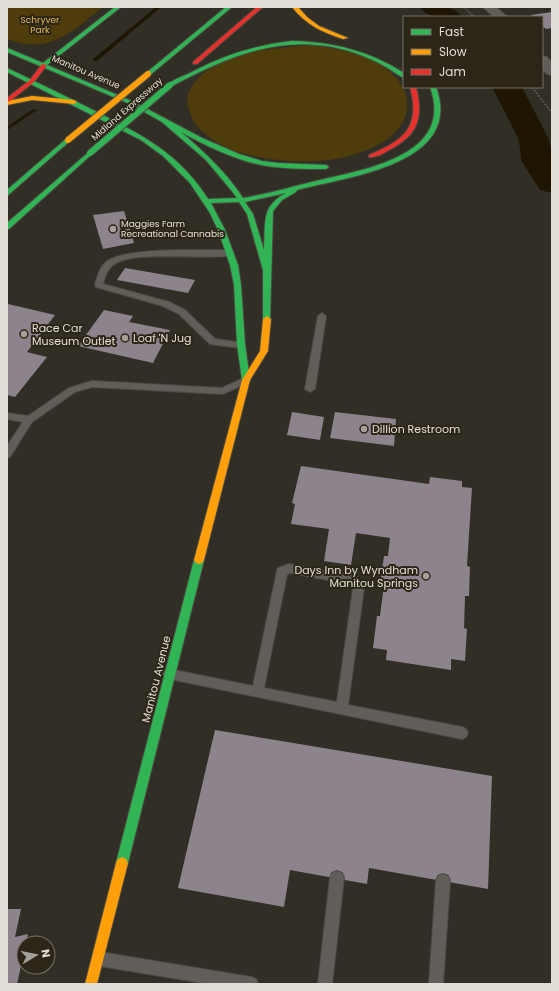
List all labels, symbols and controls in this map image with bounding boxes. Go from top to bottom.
park label: Schryver Park [21,14,60,36]
legend [403,16,543,88]
text: Fast [439,23,464,40]
text: Slow [439,43,467,60]
street label: Manitou Avenue [50,52,122,92]
text: Jam [439,63,466,80]
street label: Midland Expressway [89,75,165,143]
place label: Maggies Farm Recreational Cannabis [121,218,224,240]
marker: Maggies Farm Recreational Cannabis [108,224,118,234]
place label: Race Car Museum Outlet [32,320,116,349]
marker: Race Car Museum Outlet [19,329,29,339]
place label: Loaf 'N Jug [133,330,192,346]
marker: Loaf 'N Jug [120,333,130,343]
place label: Dillion Restroom [372,421,460,437]
marker: Dillion Restroom [359,424,369,434]
place label: Days Inn by Wyndham Manitou Springs [294,562,418,591]
marker: Days Inn by Wyndham Manitou Springs [421,571,431,581]
street label: Manitou Avenue [137,634,175,724]
north arrow [16,935,56,975]
text: N [37,948,54,959]

